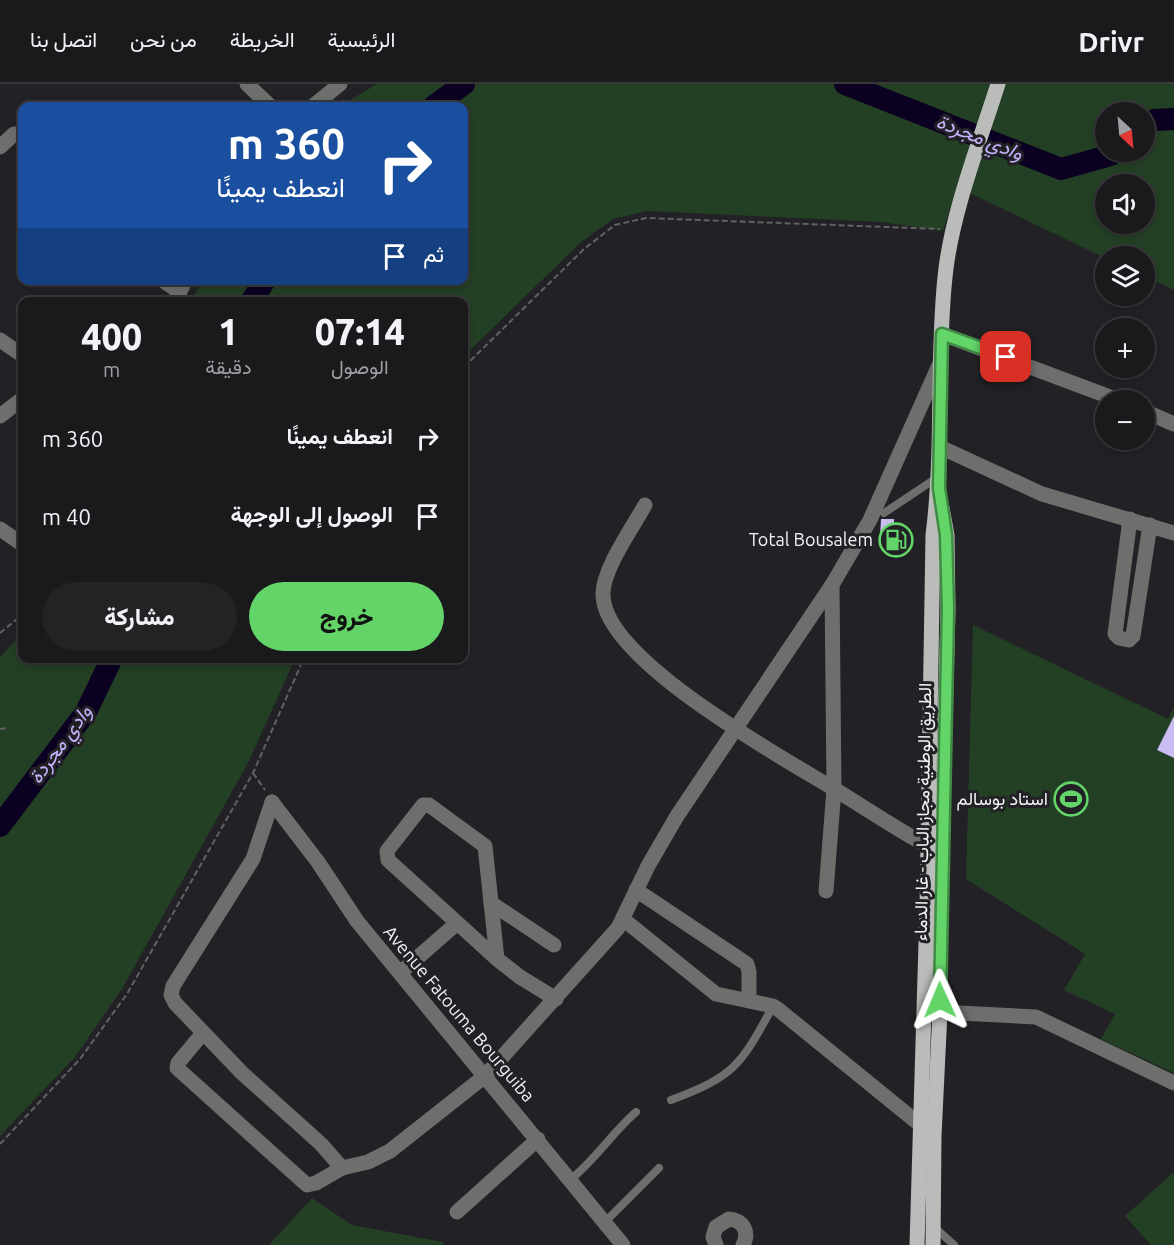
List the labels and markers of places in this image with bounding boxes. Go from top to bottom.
pin [980,331,1031,382]
fuel station icon: Total Bousalem [878,522,914,558]
place label: Total Bousalem [749,529,873,549]
sports icon: استاد بوسالم [1053,781,1089,817]
place label: استاد بوسالم [956,788,1048,811]

